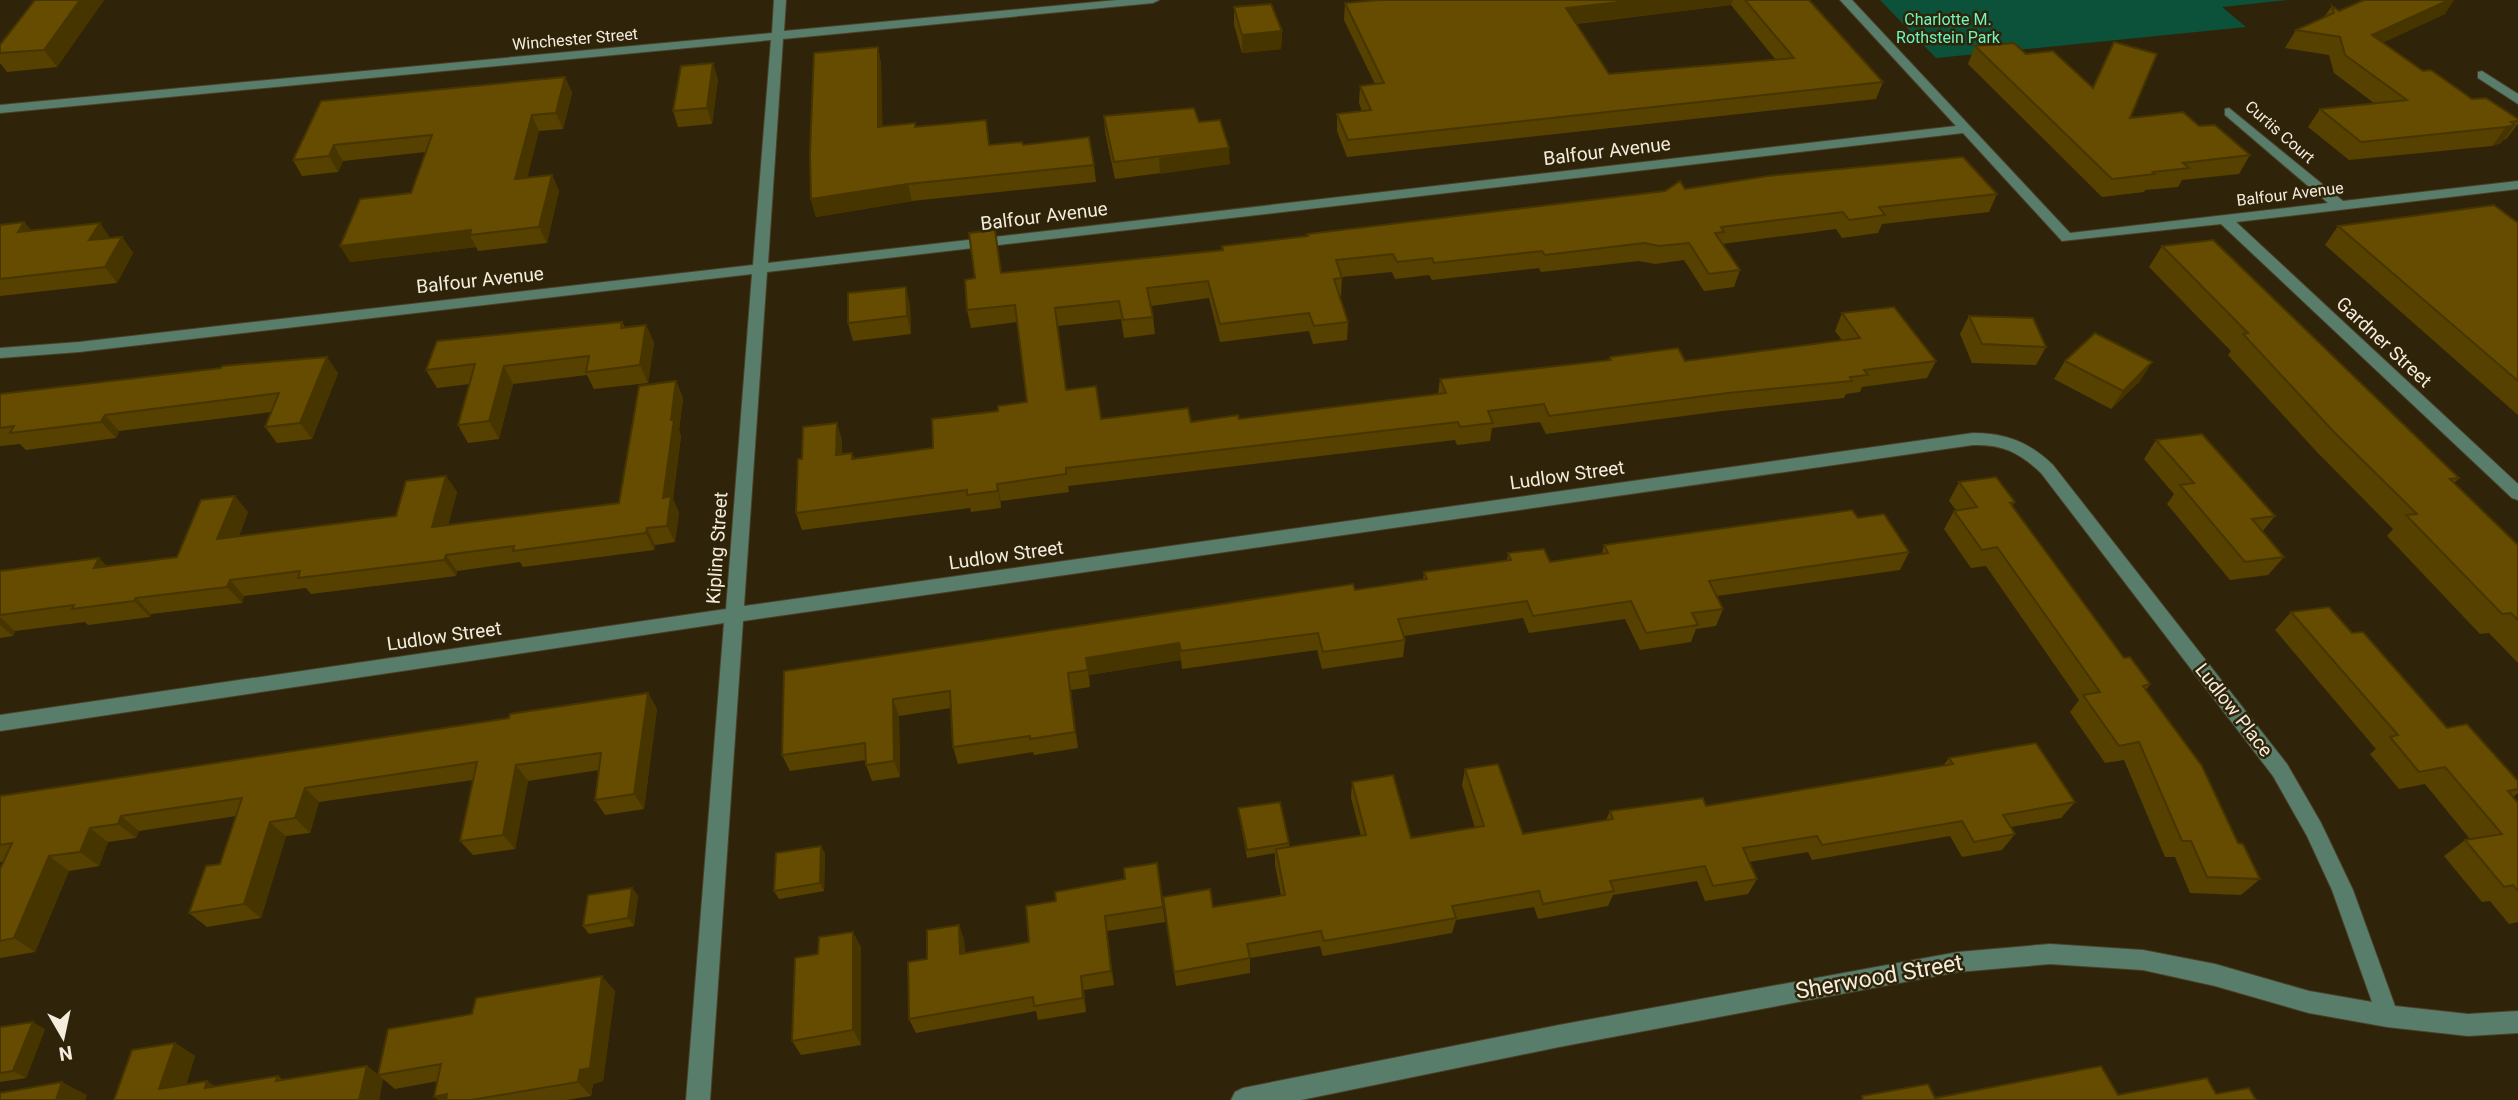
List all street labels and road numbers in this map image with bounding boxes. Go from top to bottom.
street label: Winchester Street [511,24,639,54]
street label: Curtis Court [2241,97,2319,167]
street label: Balfour Avenue [1542,132,1672,170]
street label: Balfour Avenue [2235,178,2345,210]
street label: Balfour Avenue [979,197,1109,235]
street label: Balfour Avenue [415,262,545,298]
street label: Gardner Street [2332,292,2436,392]
street label: Ludlow Street [1508,456,1626,494]
street label: Kipling Street [702,491,732,605]
street label: Ludlow Street [947,536,1065,574]
street label: Ludlow Street [385,617,503,655]
street label: Ludlow Place [2190,659,2278,761]
street label: Sherwood Street [1793,949,1965,1005]

